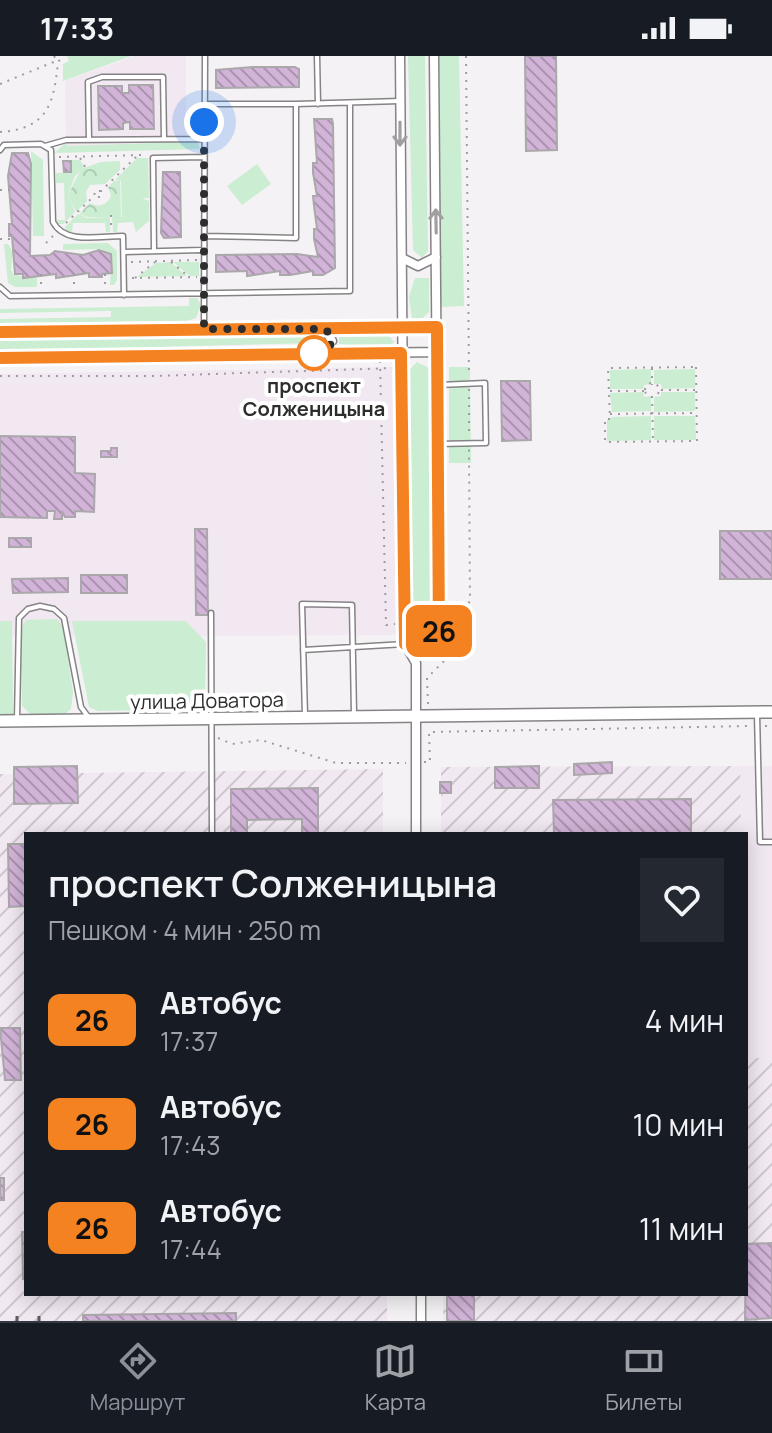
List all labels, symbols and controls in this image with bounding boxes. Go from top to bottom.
text: 17:33 [40,8,114,49]
your location [184,102,224,142]
one-way arrow [392,120,408,147]
one-way arrow [428,208,443,235]
marker: проспект Солженицына [297,336,331,370]
place label: проспект Солженицына [243,372,385,422]
line badge: 26 [403,605,475,657]
text: 26 [422,612,456,650]
street label: улица Доватора [130,686,284,715]
text: проспект Солженицына [48,856,497,908]
button: heart [640,858,724,942]
text: Пешком · 4 мин · 250 m [48,912,321,948]
text: Автобус [160,982,282,1023]
text: 4 мин [645,1000,724,1041]
text: 26 [75,1001,109,1039]
text: 17:37 [160,1023,218,1059]
text: Автобус [160,1086,282,1127]
text: 10 мин [632,1104,724,1145]
text: 26 [75,1105,109,1143]
text: 17:43 [160,1127,221,1163]
text: Автобус [160,1190,282,1231]
text: 11 мин [639,1208,724,1249]
text: 26 [75,1209,109,1247]
text: 17:44 [160,1231,222,1267]
tab: Маршрут [90,1339,185,1417]
tab: Карта [365,1339,426,1417]
tab: Билеты [605,1339,682,1417]

